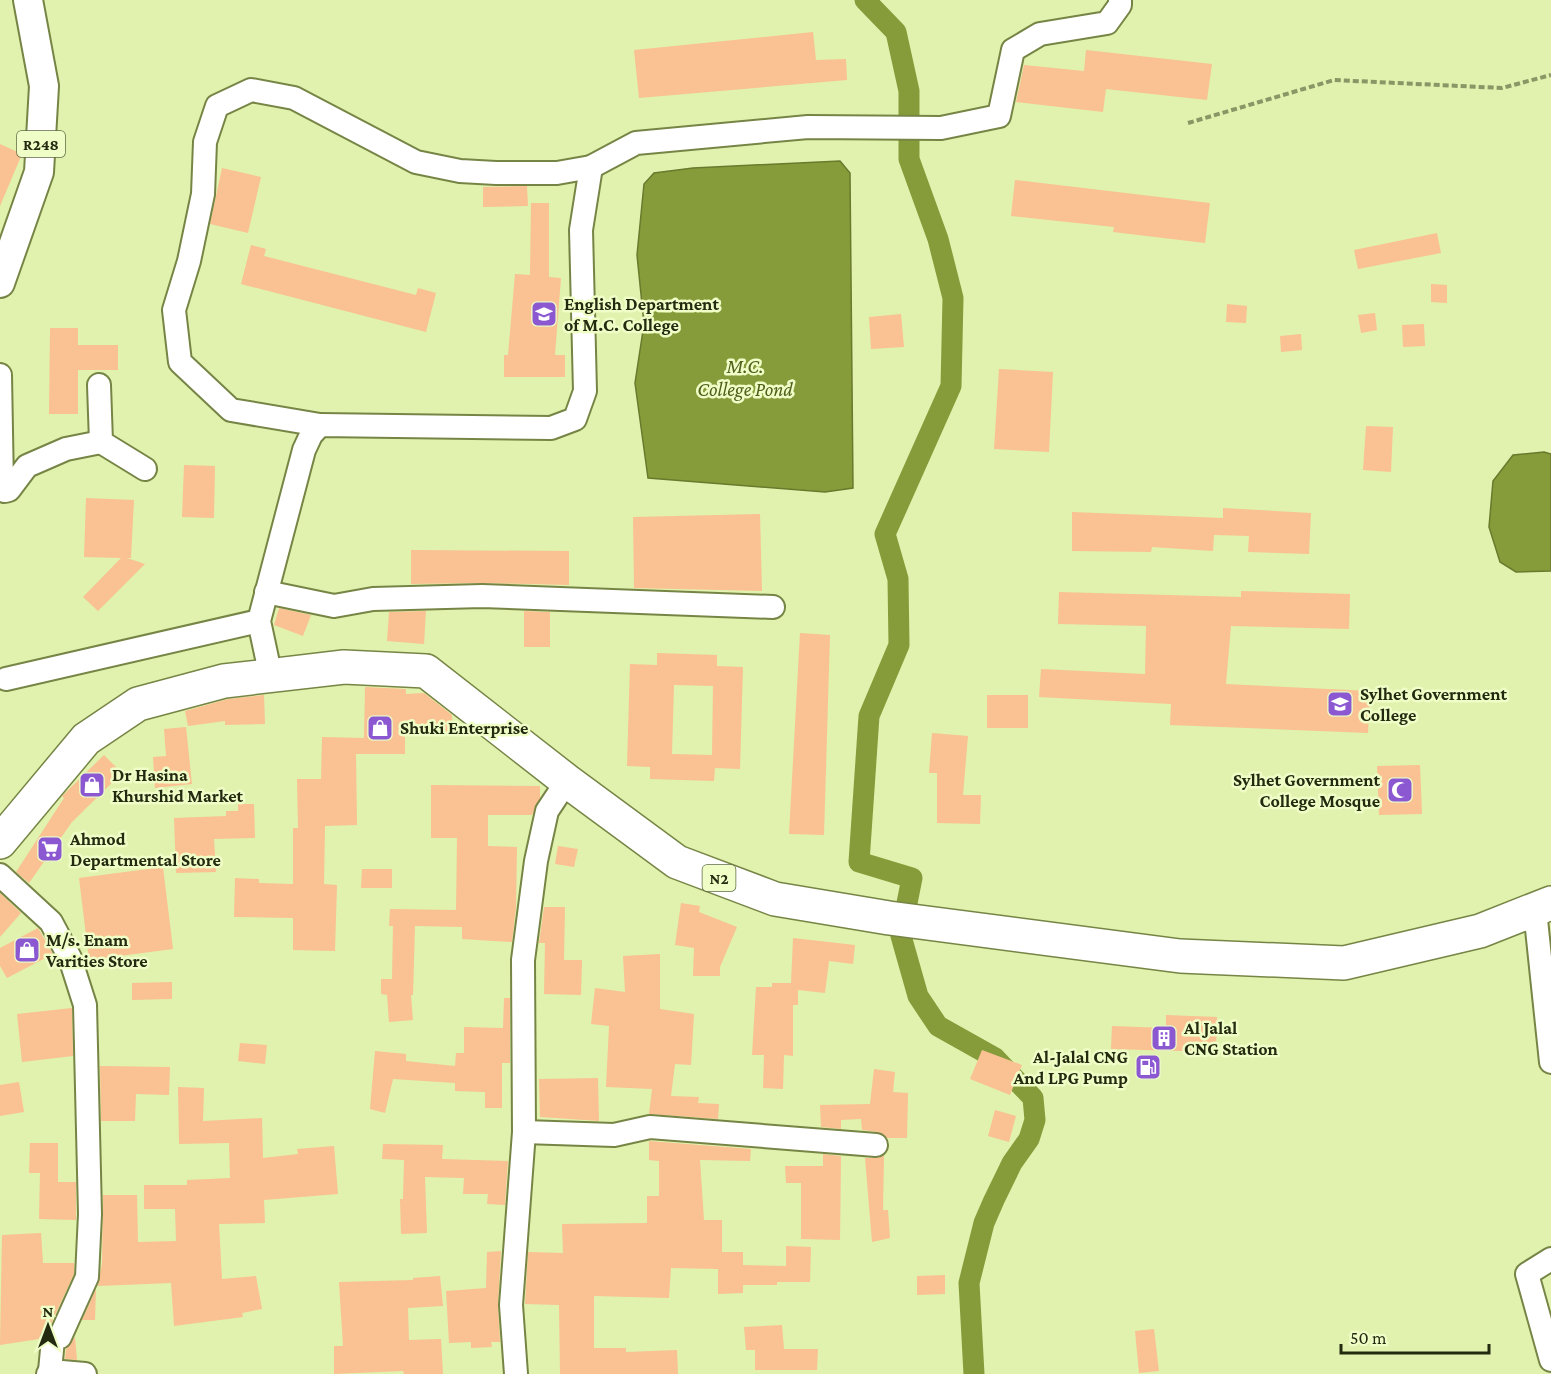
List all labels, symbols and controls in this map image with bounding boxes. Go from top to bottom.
road number: R248 [17,131,65,157]
place label: English Department of M.C. College [564,294,719,335]
school or university icon: English Department of M.C. College [529,299,559,329]
water label: M.C. College Pond [697,355,793,401]
place label: Sylhet Government College [1360,684,1508,725]
school or university icon: Sylhet Government College [1325,689,1355,719]
shop icon: Shuki Enterprise [365,713,395,743]
place label: Shuki Enterprise [400,718,528,738]
place label: Dr Hasina Khurshid Market [112,765,244,806]
shop icon: Dr Hasina Khurshid Market [77,770,107,800]
place label: Sylhet Government College Mosque [1233,770,1381,811]
mosque icon: Sylhet Government College Mosque [1385,775,1415,805]
place label: Ahmod Departmental Store [69,829,221,870]
supermarket icon: Ahmod Departmental Store [35,834,65,864]
road number: N2 [702,865,736,891]
place label: M/s. Enam Varities Store [45,930,148,971]
shop icon: M/s. Enam Varities Store [12,935,42,965]
place label: Al Jalal CNG Station [1183,1018,1279,1059]
building icon: Al Jalal CNG Station [1149,1023,1179,1053]
place label: Al-Jalal CNG And LPG Pump [1013,1047,1128,1088]
fuel station icon: Al-Jalal CNG And LPG Pump [1133,1052,1163,1082]
north arrow [18,1296,78,1356]
text: N [43,1303,54,1320]
scale bar [1341,1317,1490,1355]
text: 50 m [1350,1328,1387,1348]

